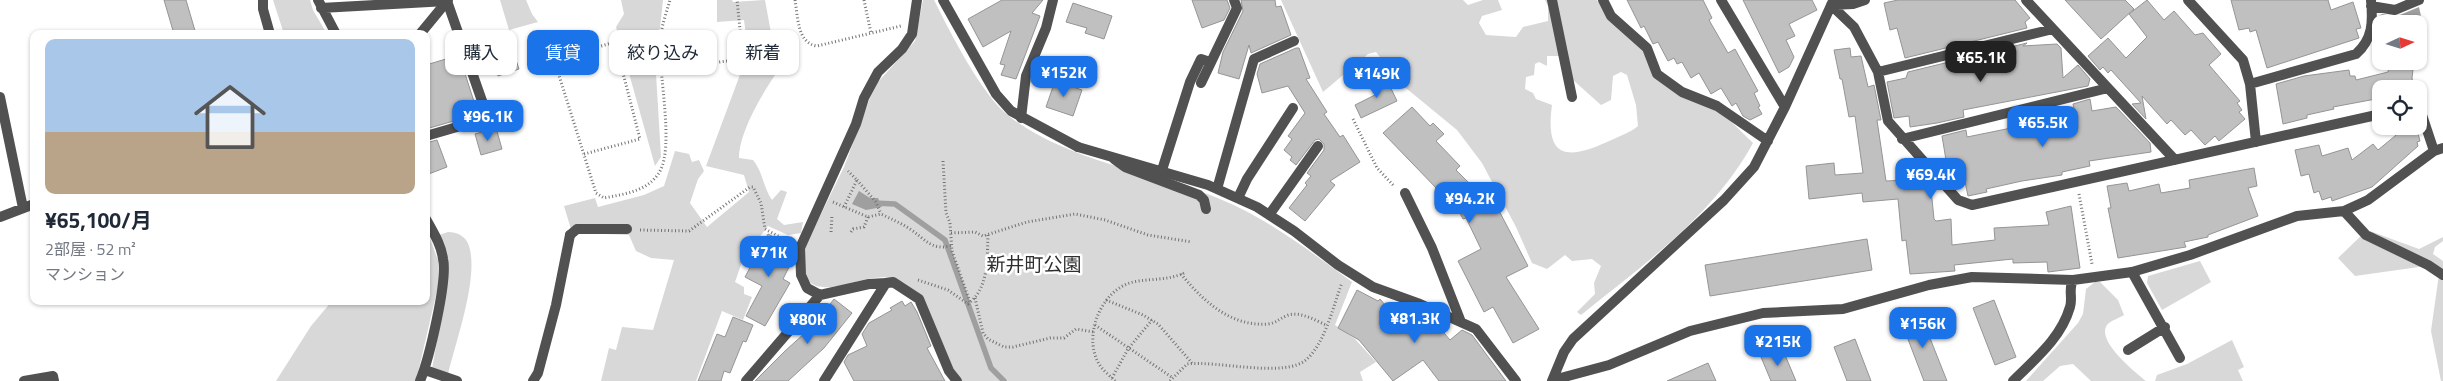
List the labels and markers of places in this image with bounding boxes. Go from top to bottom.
pin: ¥65.1K [1940,41,2022,83]
pin: ¥152K [1029,56,1099,98]
pin: ¥149K [1342,56,1412,99]
pin: ¥96.1K [447,100,529,142]
pin: ¥65.5K [2002,106,2084,148]
pin: ¥69.4K [1890,158,1972,200]
pin: ¥94.2K [1429,182,1511,224]
pin: ¥71K [739,236,799,278]
pin: ¥80K [778,302,838,345]
pin: ¥81.3K [1374,302,1456,344]
pin: ¥156K [1888,306,1958,349]
pin: ¥215K [1743,324,1813,367]

